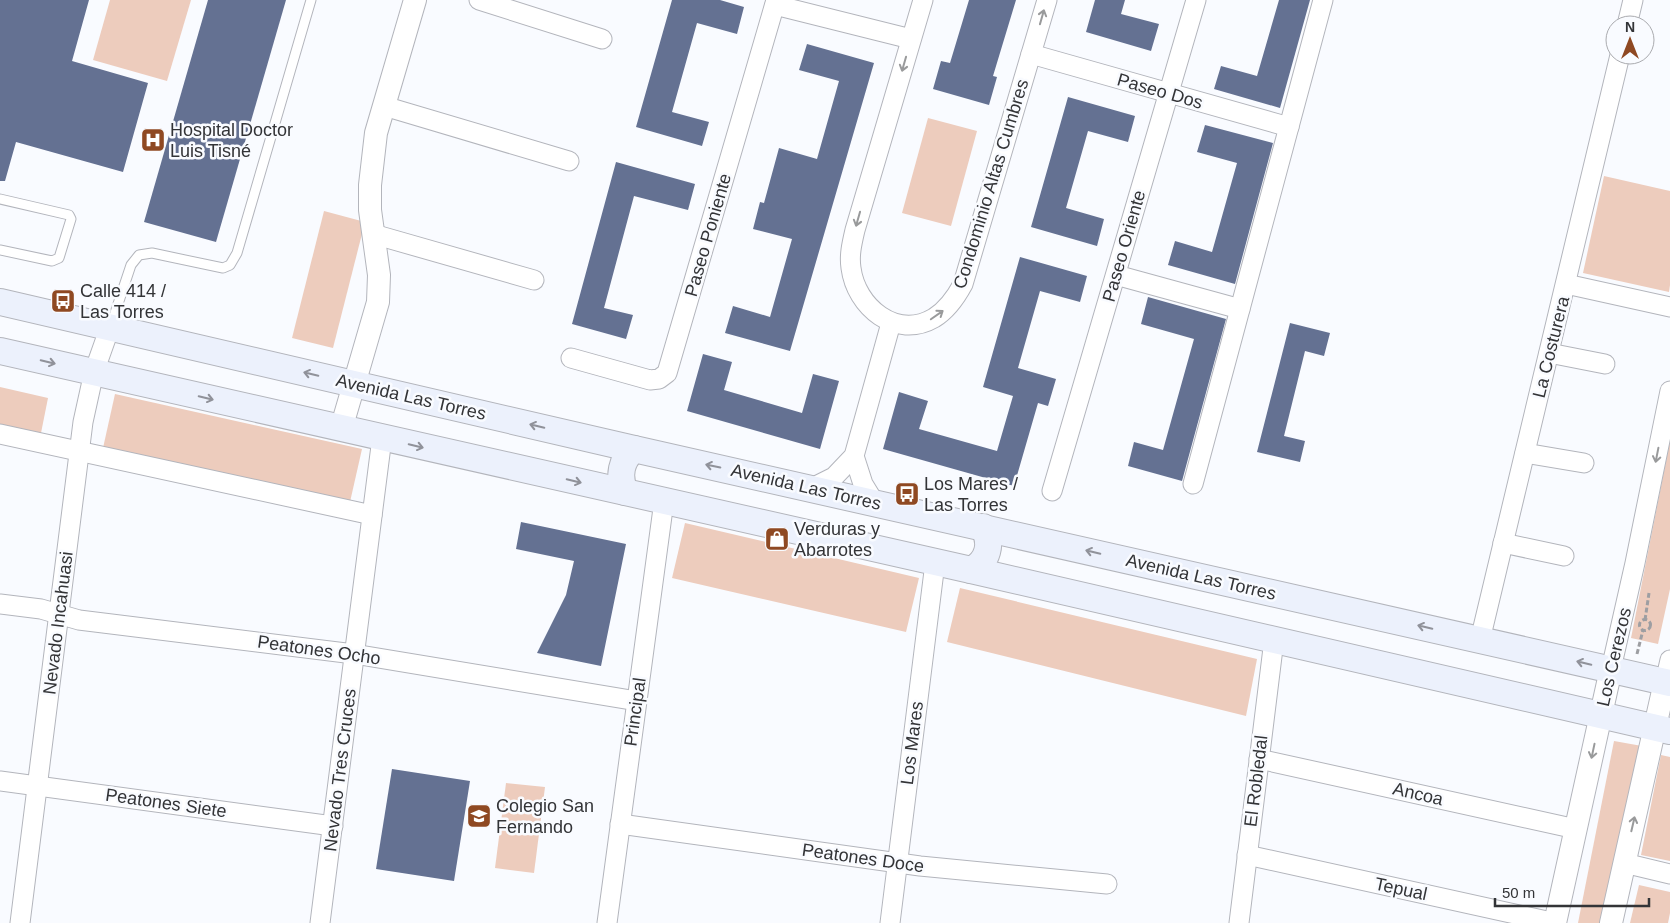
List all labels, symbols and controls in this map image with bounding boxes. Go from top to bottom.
one-way arrow [1037,9,1047,25]
north arrow [1605,15,1655,65]
text: N [1625,19,1635,35]
one-way arrow [899,55,909,71]
street label: Paseo Dos [1115,69,1205,113]
street label: Condominio Altas Cumbres [950,77,1032,291]
place label: Hospital Doctor Luis Tisné [170,120,293,161]
hospital icon: Hospital Doctor Luis Tisné [140,127,166,153]
street label: Paseo Poniente [681,171,735,299]
street label: Paseo Oriente [1099,188,1149,304]
one-way arrow [852,211,862,227]
place label: Calle 414 / Las Torres [80,281,166,322]
bus stop icon: Calle 414 / Las Torres [50,288,76,314]
street label: La Costurera [1529,293,1574,400]
one-way arrow [930,310,944,320]
one-way arrow [39,358,55,367]
one-way arrow [303,369,319,378]
street label: Avenida Las Torres [334,370,488,424]
one-way arrow [197,394,213,403]
one-way arrow [530,421,546,430]
one-way arrow [407,442,423,451]
one-way arrow [1652,447,1661,463]
street label: Avenida Las Torres [729,460,883,514]
one-way arrow [706,461,722,470]
place label: Los Mares / Las Torres [924,474,1018,515]
one-way arrow [566,477,582,486]
bus stop icon: Los Mares / Las Torres [894,481,920,507]
place label: Verduras y Abarrotes [794,519,880,560]
shop icon: Verduras y Abarrotes [764,526,790,552]
one-way arrow [1086,547,1102,556]
street label: Nevado Incahuasi [39,550,77,696]
street label: Avenida Las Torres [1124,550,1278,604]
street label: Los Cerezos [1593,606,1635,708]
one-way arrow [1417,622,1433,631]
street label: Peatones Ocho [256,631,382,669]
one-way arrow [1576,658,1592,667]
street label: Principal [620,676,650,748]
street label: Nevado Tres Cruces [320,687,360,853]
street label: Los Mares [897,700,927,786]
street label: El Robledal [1240,734,1272,828]
one-way arrow [1588,742,1597,758]
street label: Ancoa [1391,779,1446,810]
street label: Peatones Siete [104,785,228,821]
place label: Colegio San Fernando [496,796,594,837]
school or university icon: Colegio San Fernando [466,803,492,829]
one-way arrow [1629,817,1638,833]
street label: Peatones Doce [801,840,925,876]
street label: Tepual [1373,874,1429,904]
scale bar [1495,876,1649,908]
text: 50 m [1502,884,1535,901]

